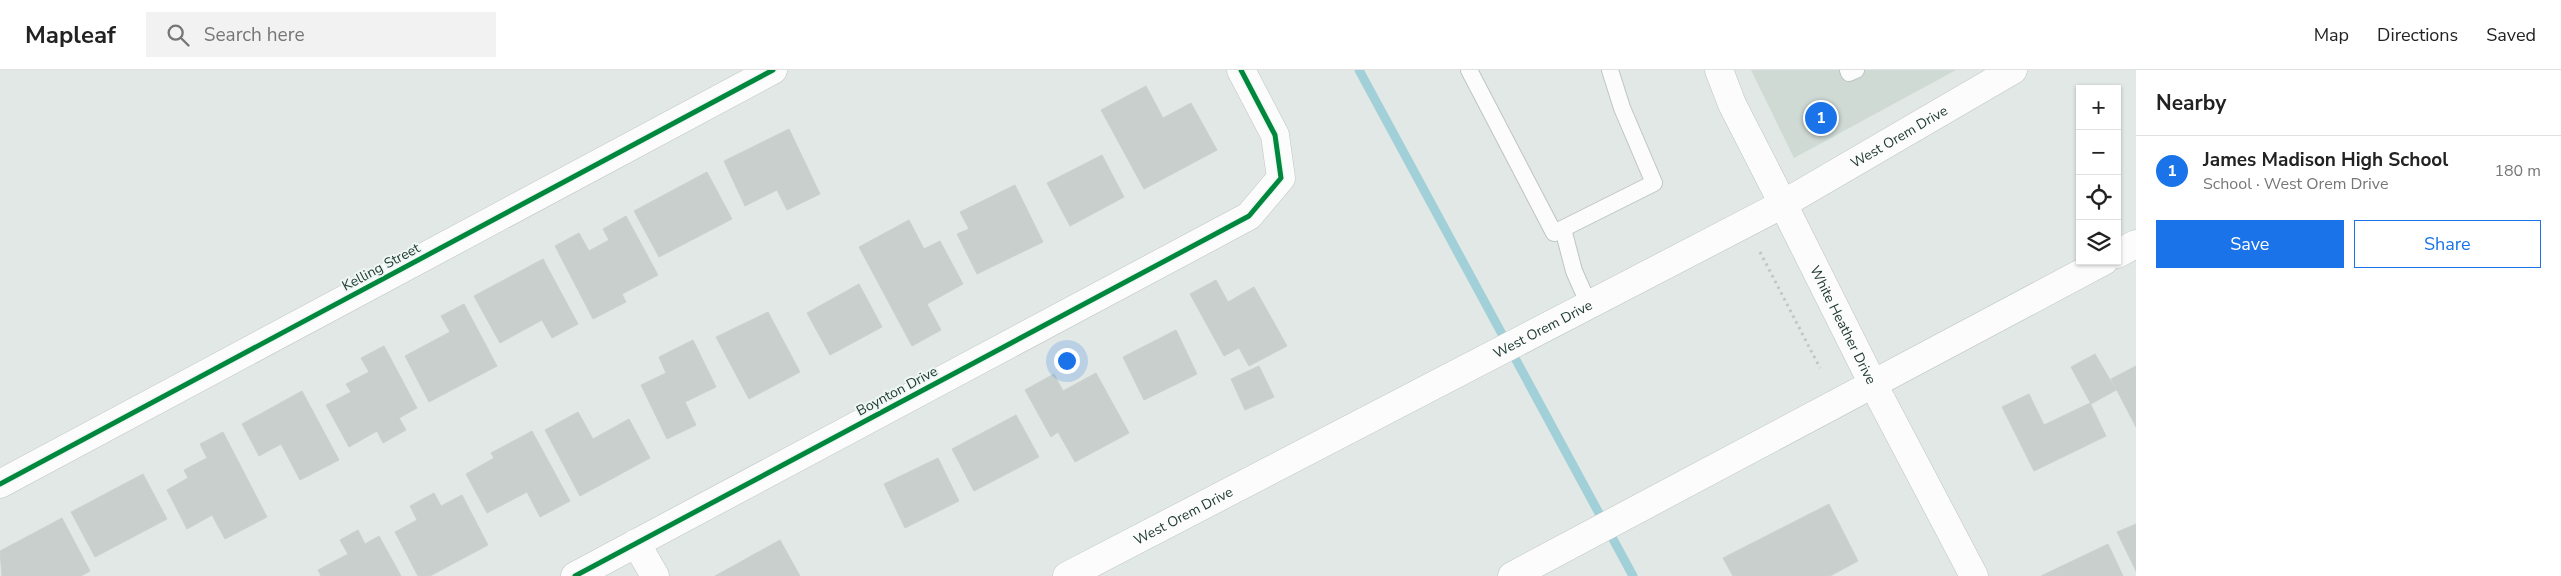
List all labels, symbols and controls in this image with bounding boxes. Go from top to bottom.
search box [146,12,496,57]
text: Mapleaf [25,19,116,51]
icon: search [164,21,192,49]
text: Search here [204,22,305,48]
text: Map [2314,23,2349,47]
text: Directions [2377,23,2458,47]
text: Saved [2486,23,2536,47]
map controls [2076,85,2121,265]
button: + [2076,85,2121,130]
text: Nearby [2156,89,2226,117]
pin: 1 [1805,99,1837,137]
street label: West Orem Drive [1847,101,1951,172]
button: − [2076,130,2121,175]
text: James Madison High School [2203,147,2448,173]
text: 1 [2167,160,2177,182]
text: 180 m [2494,160,2541,182]
text: School · West Orem Drive [2203,173,2388,195]
button: locate [2076,175,2121,220]
button: layers [2076,220,2121,265]
button: Save [2156,220,2344,268]
button: Share [2354,220,2541,268]
street label: Kelling Street [339,238,423,295]
street label: White Heather Drive [1806,262,1881,387]
street label: West Orem Drive [1490,295,1595,362]
your location [1054,348,1080,374]
street label: Boynton Drive [853,362,941,420]
street label: West Orem Drive [1130,482,1236,549]

